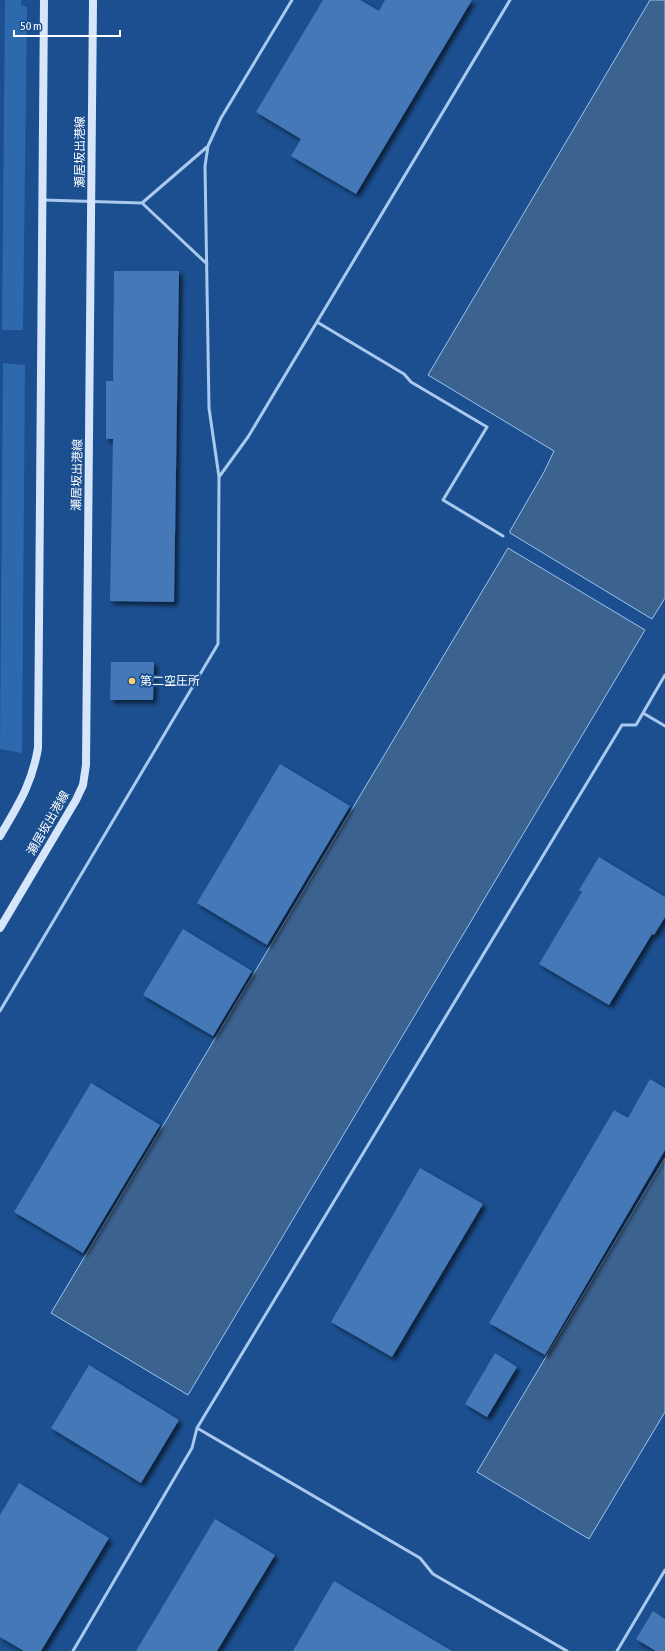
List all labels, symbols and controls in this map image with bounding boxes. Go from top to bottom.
scale bar [14,12,120,38]
text: 50 m [20,19,42,33]
street label: 瀬居坂出港線 [73,116,87,188]
street label: 瀬居坂出港線 [69,439,85,511]
place label: 第二空圧所 [140,674,200,688]
marker: 第二空圧所 [127,676,137,686]
street label: 瀬居坂出港線 [24,788,72,858]

